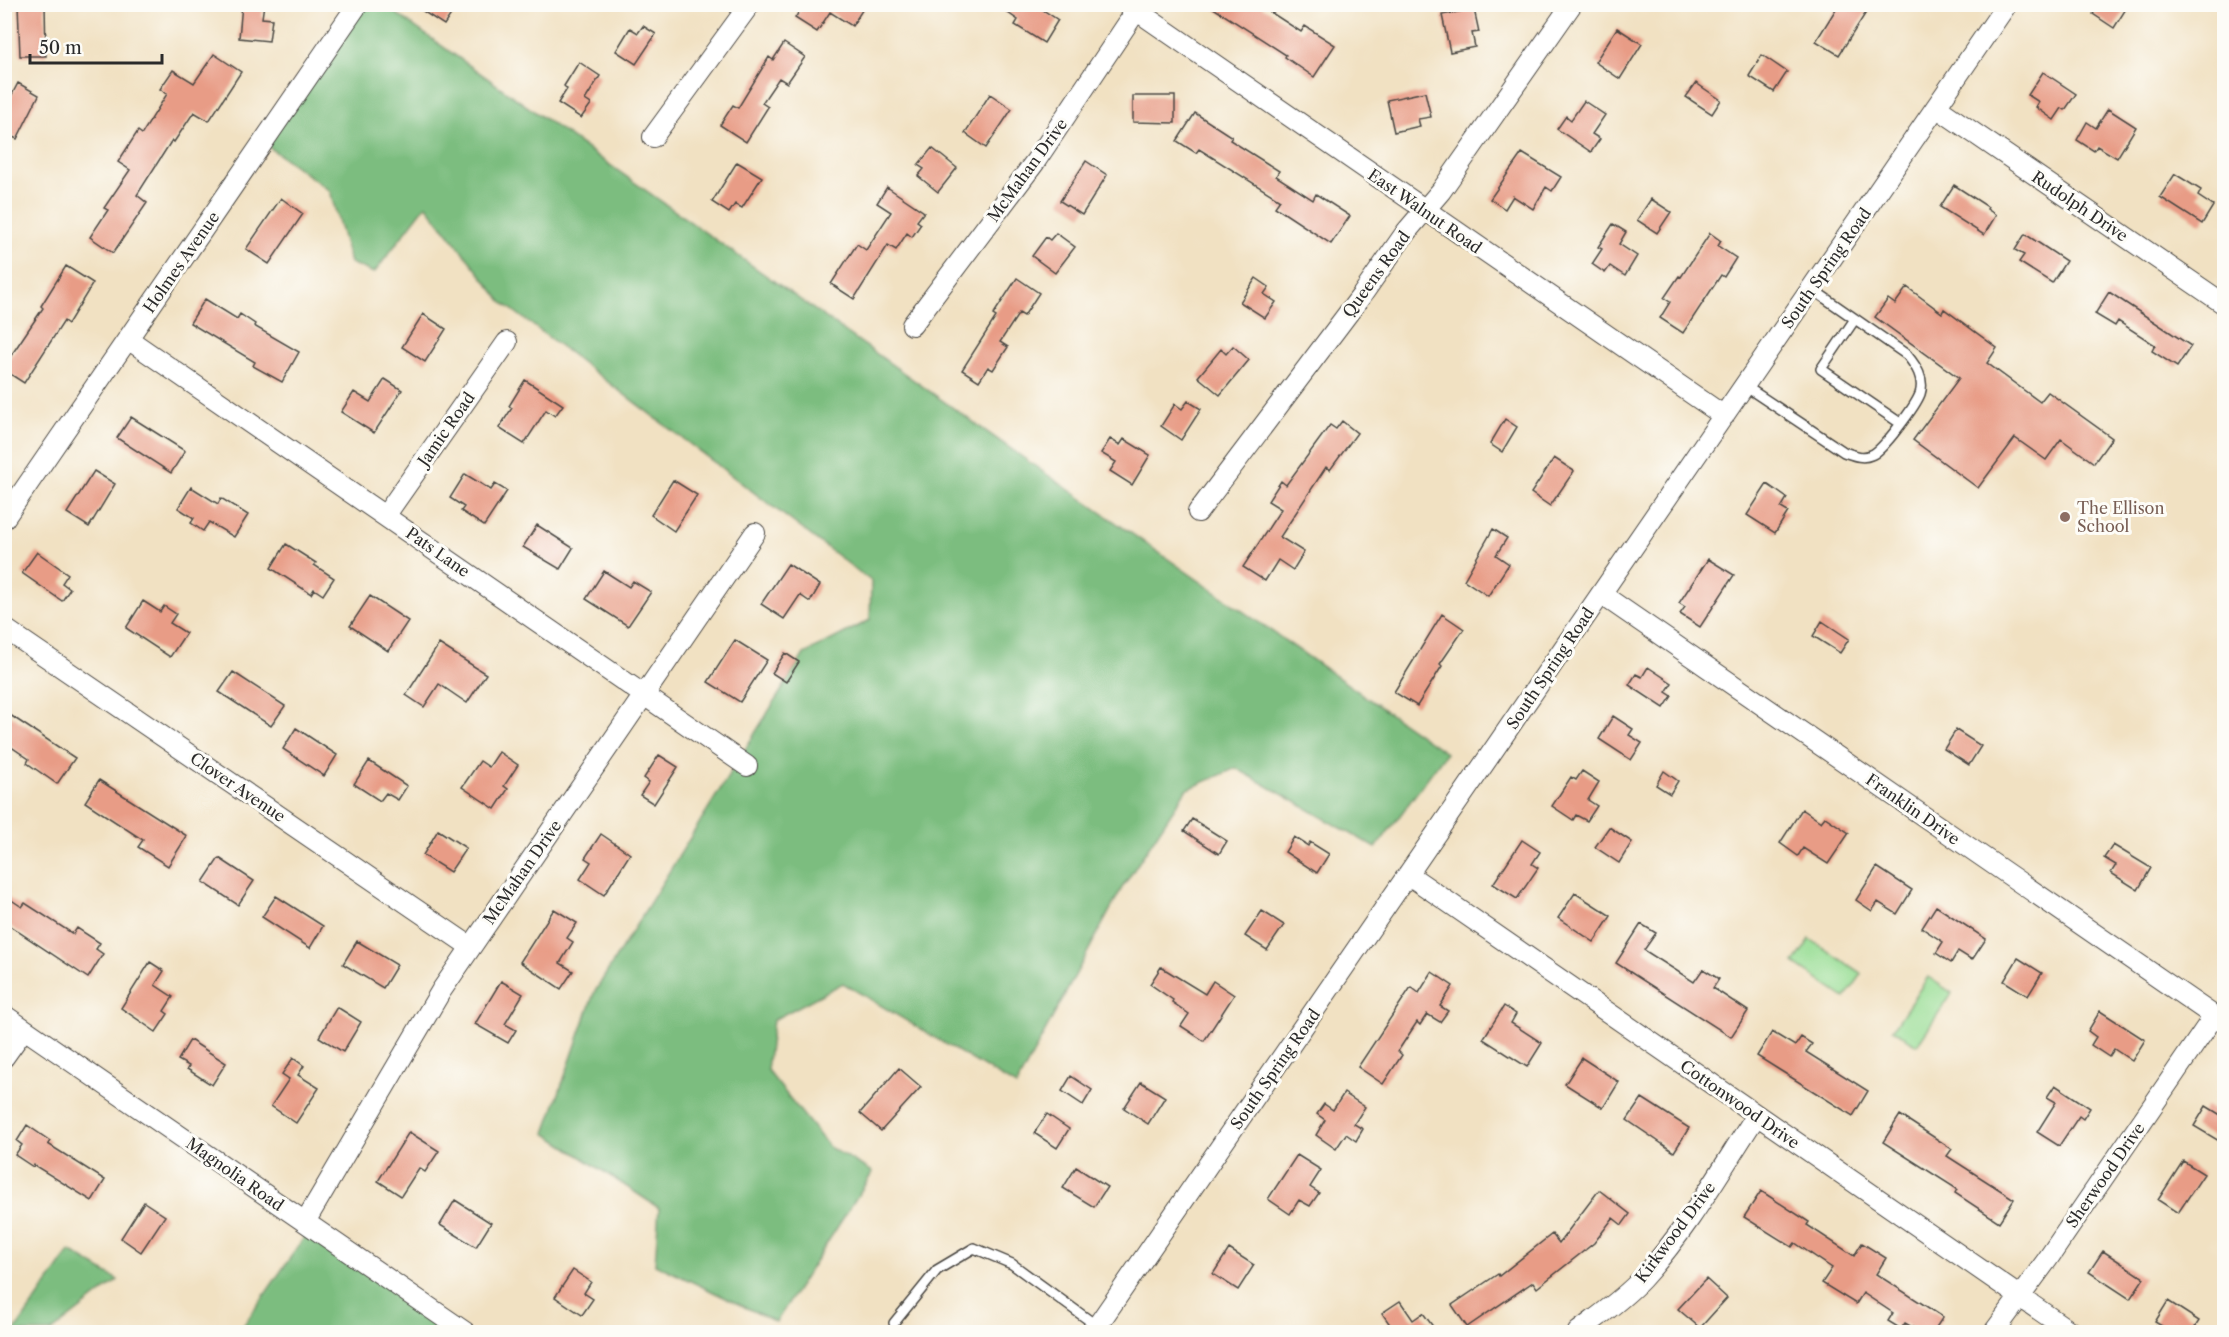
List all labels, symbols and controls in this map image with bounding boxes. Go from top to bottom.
scale bar [30,27,162,65]
text: 50 m [39,37,82,59]
street label: McMahan Drive [983,114,1071,226]
street label: East Walnut Road [1364,164,1486,258]
street label: Rudolph Drive [2028,167,2132,246]
street label: South Spring Road [1777,204,1875,332]
street label: Holmes Avenue [139,207,223,317]
street label: Queens Road [1338,227,1414,321]
street label: Jamic Road [411,388,479,472]
place label: The Ellison School [2077,498,2164,536]
marker: The Ellison School [2058,510,2072,524]
street label: Pats Lane [402,523,474,581]
street label: South Spring Road [1502,603,1598,733]
street label: Clover Avenue [187,748,289,826]
street label: Franklin Drive [1862,769,1964,849]
street label: McMahan Drive [479,816,565,928]
street label: South Spring Road [1226,1005,1324,1133]
street label: Cottonwood Drive [1677,1055,1803,1153]
street label: Sherwood Drive [2061,1119,2149,1231]
street label: Magnolia Road [182,1133,288,1215]
street label: Kirkwood Drive [1631,1178,1719,1286]

